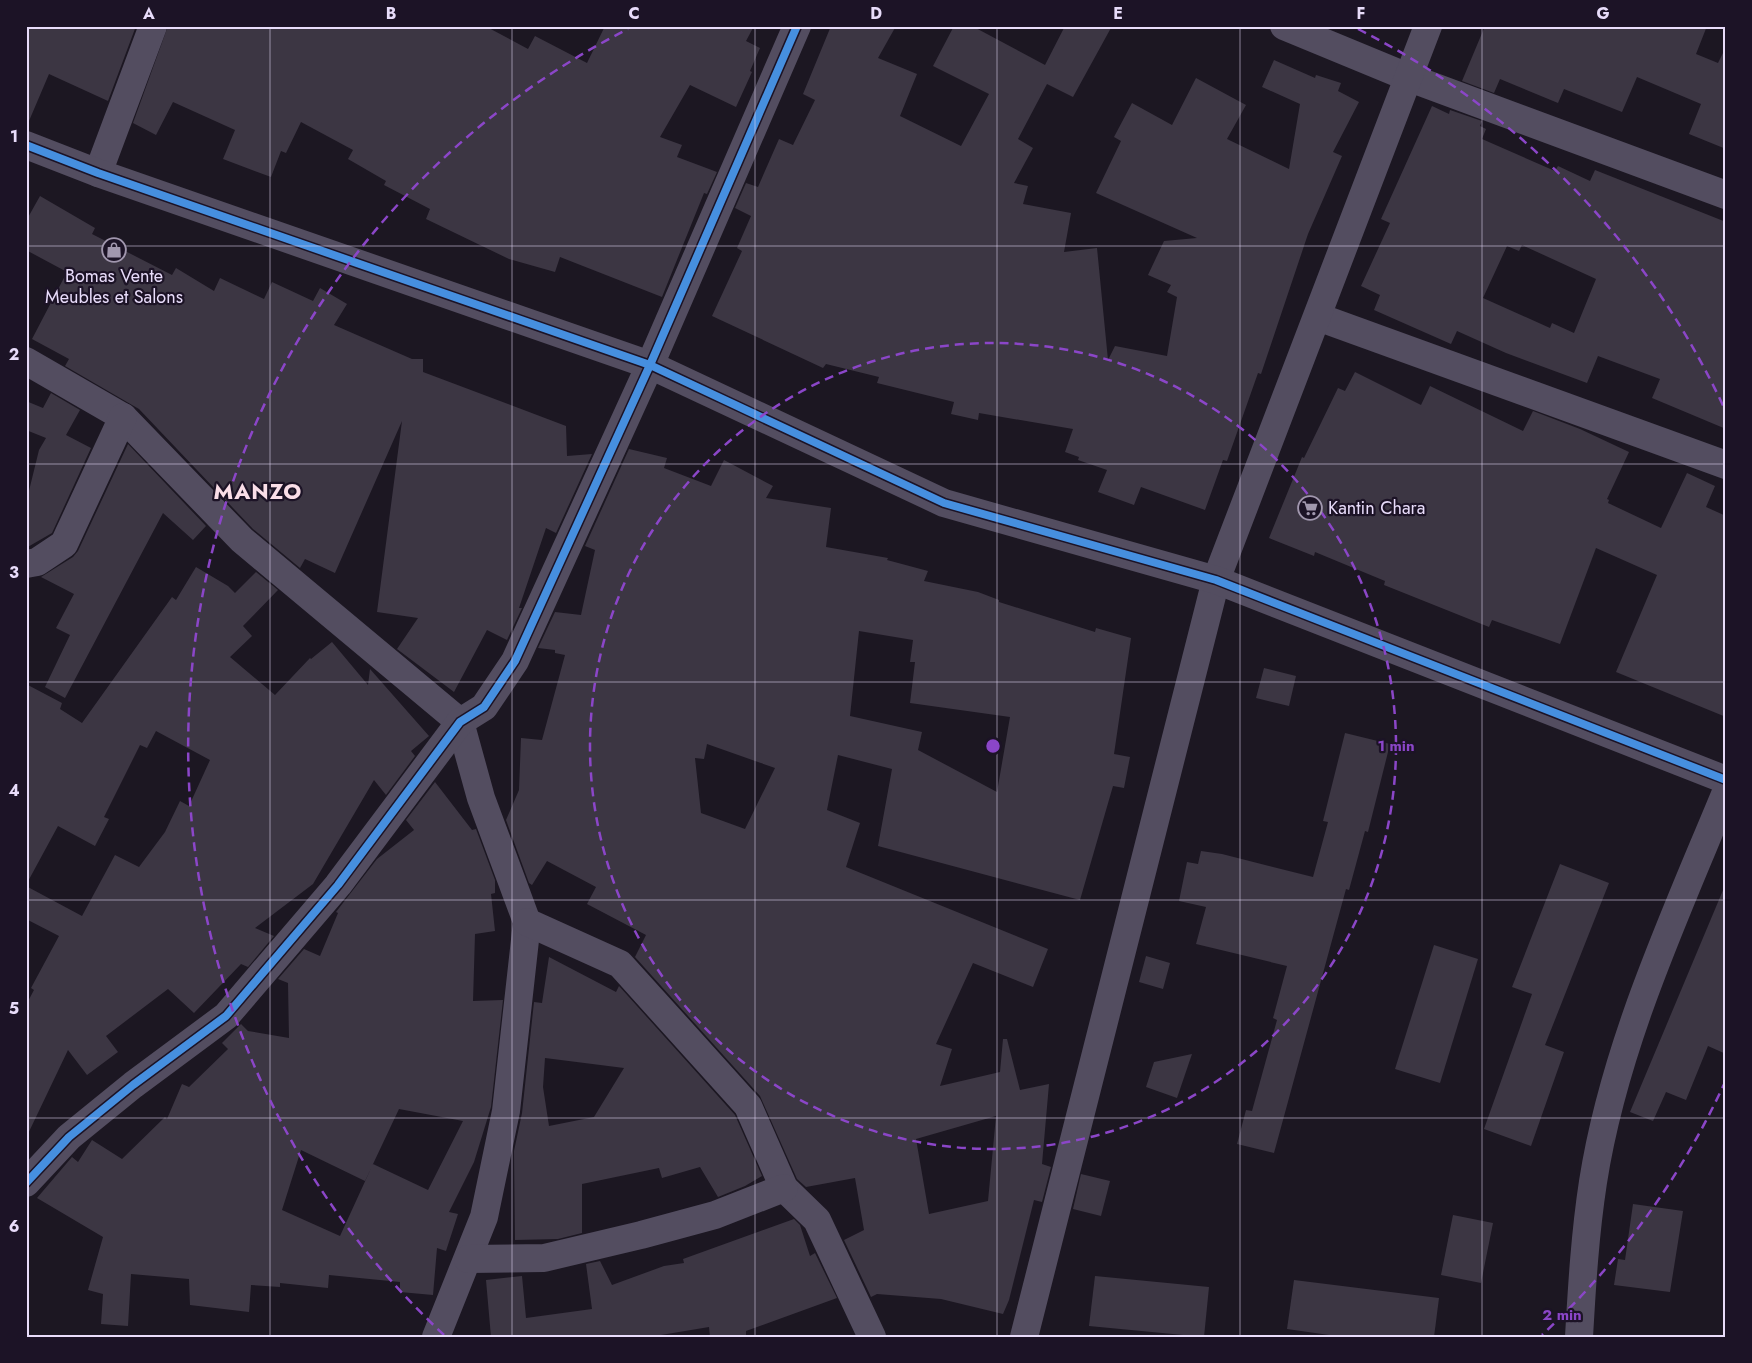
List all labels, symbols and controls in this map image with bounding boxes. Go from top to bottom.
text: A [142,2,155,25]
text: B [386,2,396,25]
text: C [628,2,640,25]
text: D [870,2,882,25]
text: E [1113,2,1123,25]
text: F [1357,2,1365,25]
text: G [1596,2,1610,25]
text: 1 [10,125,18,148]
shop icon: Bomas Vente Meubles et Salons [101,237,127,263]
place label: Bomas Vente Meubles et Salons [45,263,183,310]
text: 2 [9,343,19,366]
district label: MANZO [214,475,302,507]
supermarket icon: Kantin Chara [1297,495,1323,521]
place label: Kantin Chara [1328,495,1425,521]
text: 3 [9,561,19,584]
text: 1 min [1377,735,1415,757]
centre of rings [984,737,1002,755]
text: 4 [8,779,20,802]
text: 5 [9,997,19,1020]
text: 6 [9,1215,19,1238]
text: 2 min [1542,1304,1582,1326]

